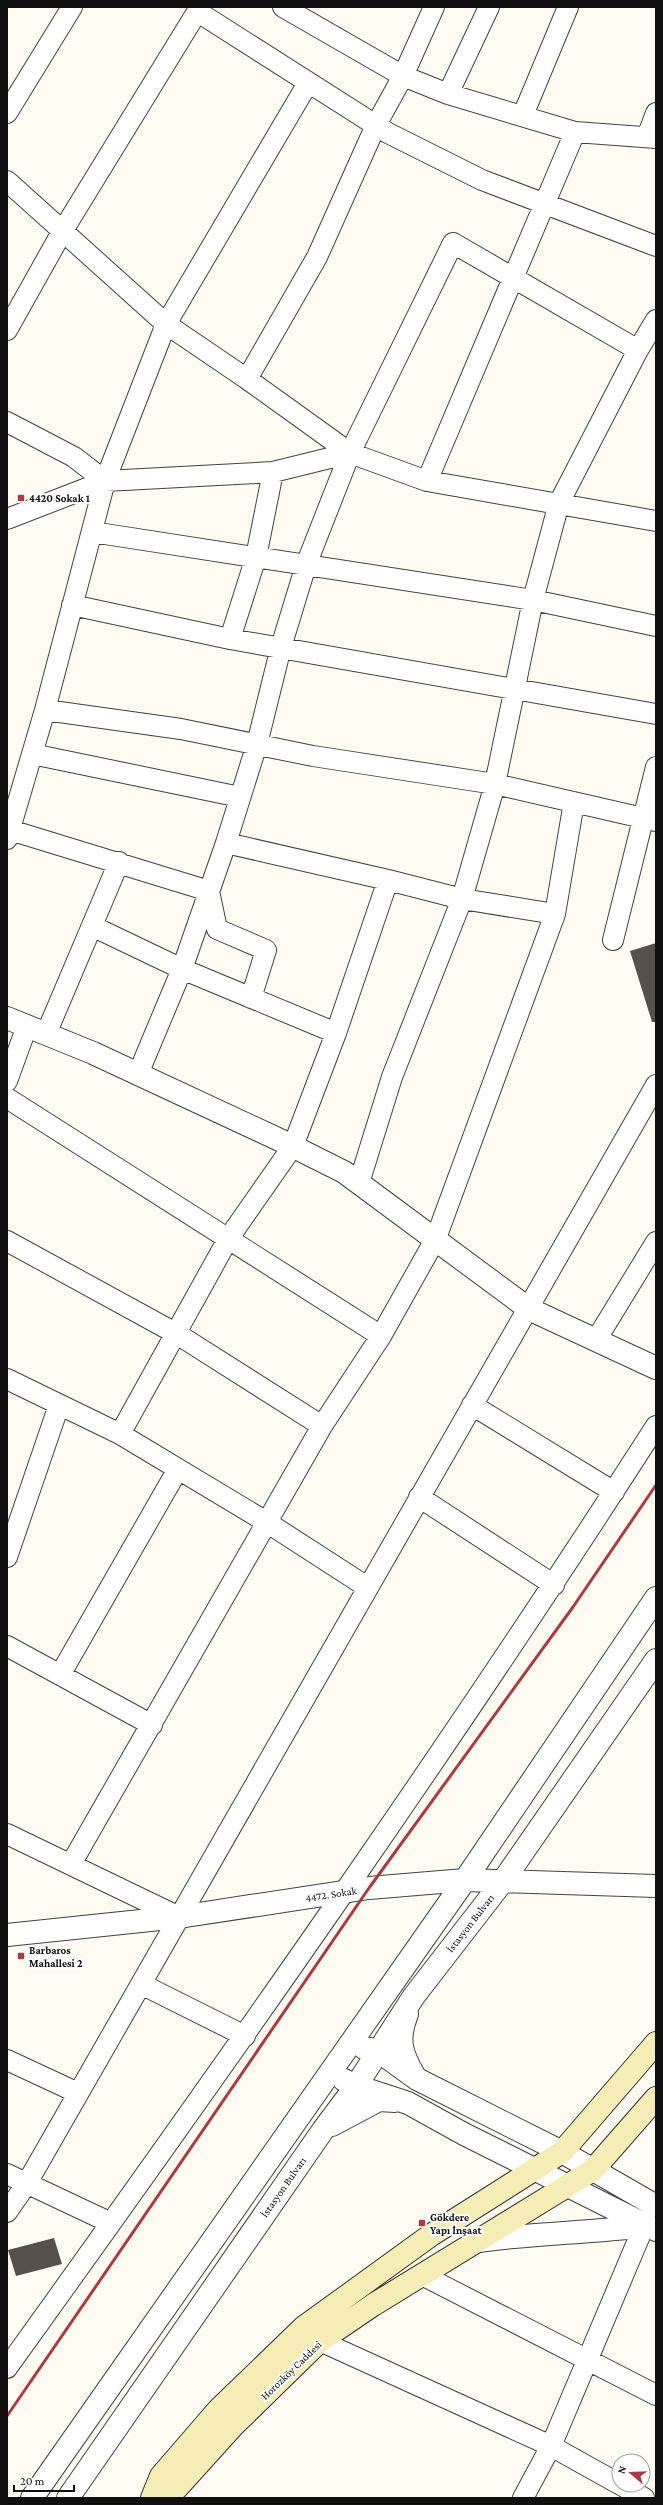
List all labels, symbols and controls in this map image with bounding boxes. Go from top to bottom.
place label: 4420 Sokak 1 [29,492,90,504]
marker: 4420 Sokak 1 [16,493,26,503]
street label: 4472. Sokak [304,1884,358,1904]
street label: İstasyon Bulvarı [444,1891,497,1955]
place label: Barbaros Mahallesi 2 [29,1944,83,1969]
marker: Barbaros Mahallesi 2 [16,1951,26,1961]
street label: İstasyon Bulvarı [258,2155,309,2220]
place label: Gökdere Yapı İnşaat [430,2211,482,2236]
marker: Gökdere Yapı İnşaat [417,2218,427,2228]
street label: Horozköy Caddesi [258,2338,324,2403]
north arrow [611,2453,651,2493]
text: N [615,2464,629,2475]
scale bar [14,2467,74,2493]
text: 20 m [20,2474,45,2488]

